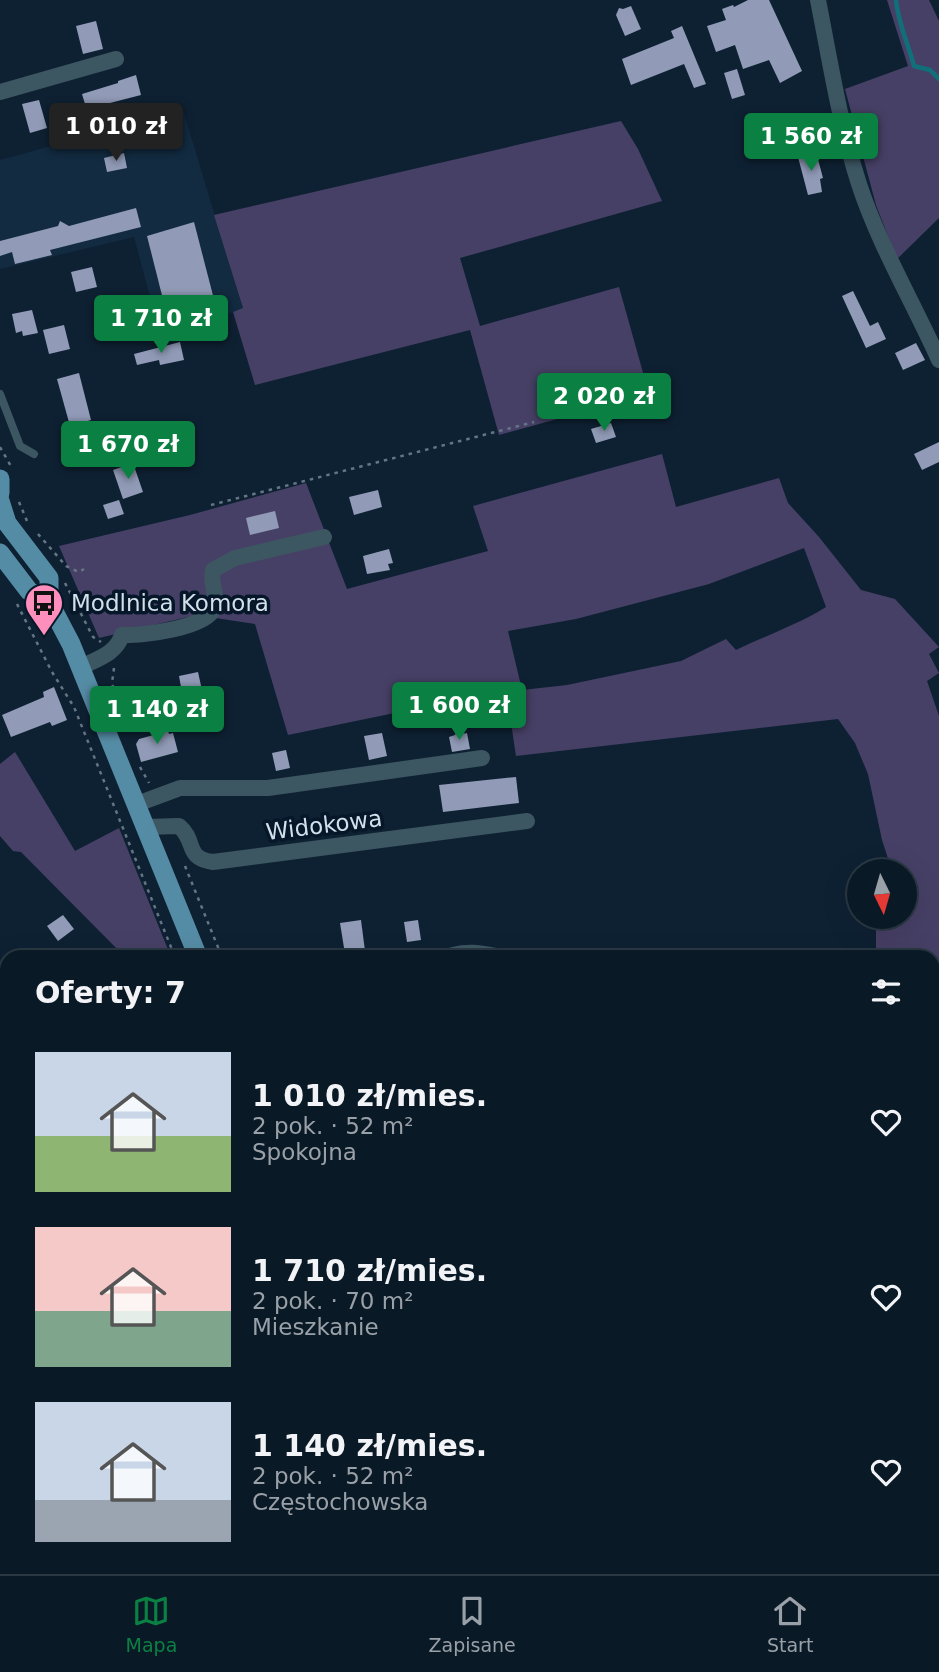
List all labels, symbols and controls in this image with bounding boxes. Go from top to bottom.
pin: 1 010 zł [44,104,188,163]
text: 1 010 zł [65,113,167,139]
pin: 1 560 zł [739,114,883,173]
text: 1 560 zł [760,123,862,149]
pin: 1 710 zł [89,296,233,355]
text: 1 710 zł [110,305,212,331]
pin: 2 020 zł [532,374,676,433]
text: 2 020 zł [553,383,655,409]
pin: 1 670 zł [56,421,200,481]
text: 1 670 zł [77,431,179,457]
bus stop icon: Modlnica Komora [23,582,65,637]
place label: Modlnica Komora [71,590,269,616]
pin: 1 600 zł [387,682,531,742]
pin: 1 140 zł [85,686,229,746]
text: 1 600 zł [408,692,510,718]
text: 1 140 zł [106,696,208,722]
street label: Widokowa [264,805,384,845]
north arrow [847,859,917,929]
map controls [847,859,917,929]
icon: filters [867,973,905,1011]
text: Oferty: 7 [35,975,186,1010]
text: 1 010 zł/mies. [252,1078,487,1113]
icon: home [91,1080,175,1164]
icon: heart [867,1103,905,1141]
text: 2 pok. · 52 m² [252,1113,413,1139]
text: Spokojna [252,1139,357,1165]
text: 1 710 zł/mies. [252,1253,487,1288]
icon: home [91,1255,175,1339]
icon: heart [867,1278,905,1316]
text: 2 pok. · 70 m² [252,1288,413,1314]
text: Mieszkanie [252,1314,379,1340]
text: 1 140 zł/mies. [252,1428,487,1463]
icon: home [91,1430,175,1514]
icon: heart [867,1453,905,1491]
text: 2 pok. · 52 m² [252,1463,413,1489]
text: Częstochowska [252,1489,428,1515]
tab: Mapa [126,1592,177,1656]
tab: Zapisane [429,1592,516,1656]
tab: Start [767,1592,813,1656]

